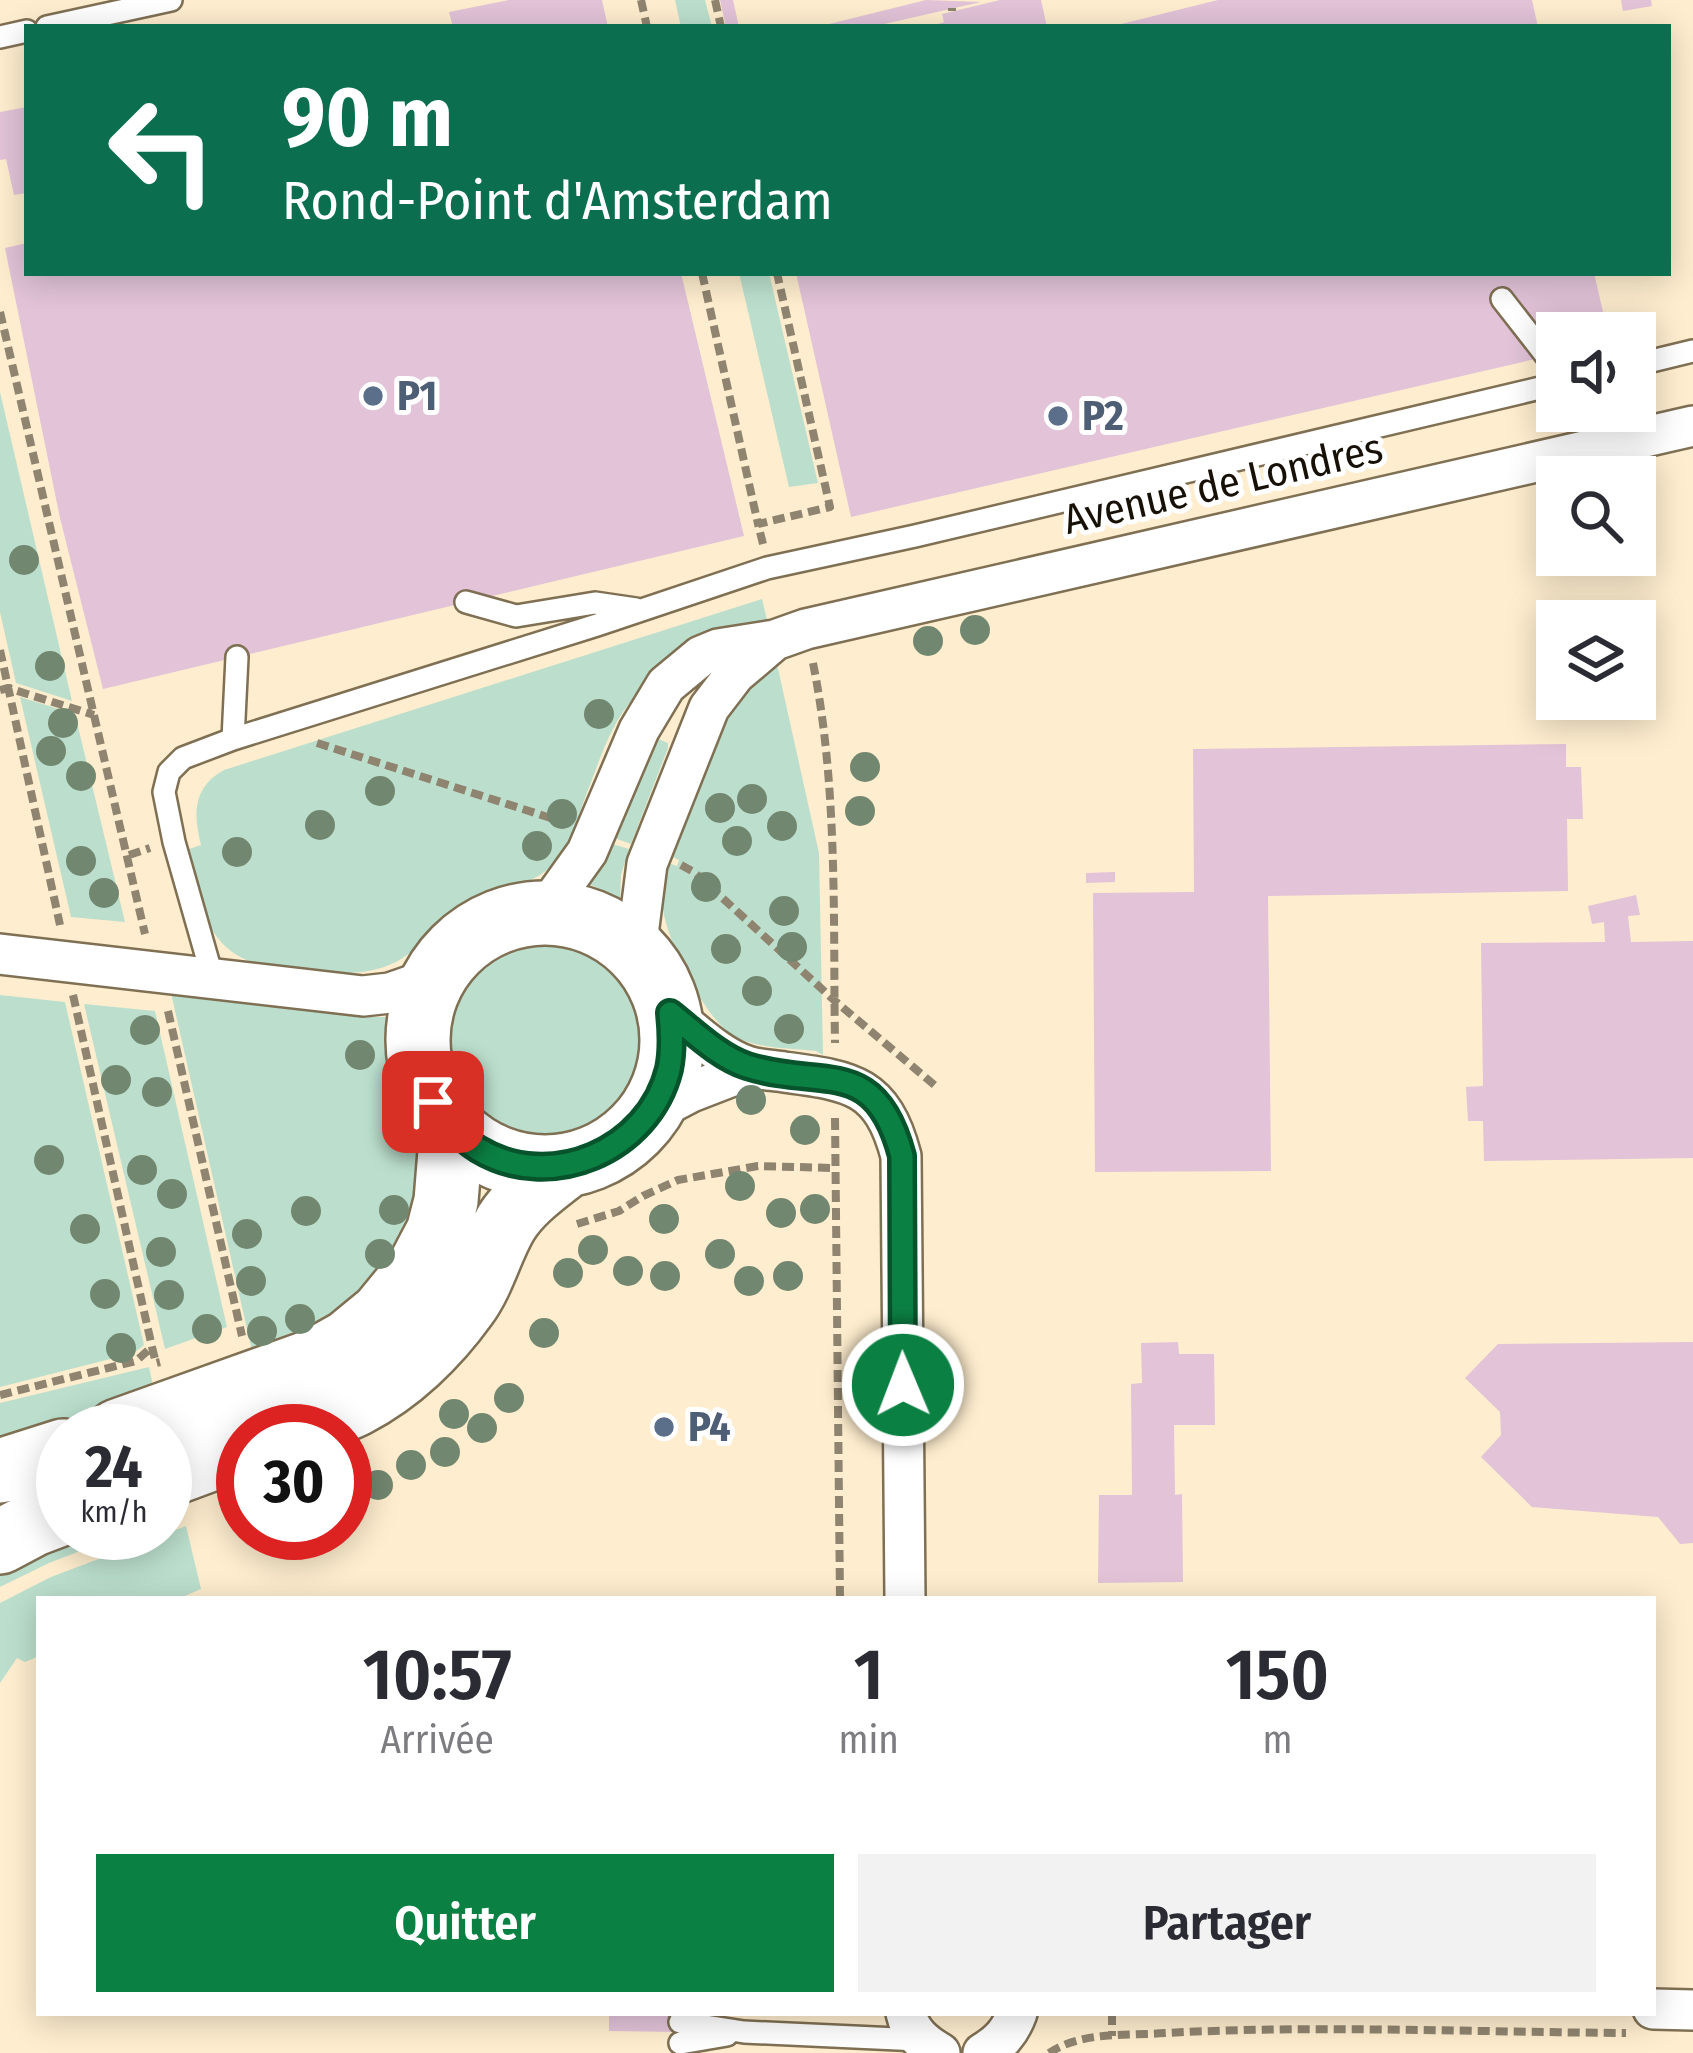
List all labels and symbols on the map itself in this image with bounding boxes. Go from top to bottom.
place label: P1 [397,371,437,421]
marker: P1 [360,383,386,409]
place label: P2 [1082,391,1124,441]
marker: P2 [1045,403,1071,429]
street label: Avenue de Londres [1059,423,1387,545]
pin [382,1051,484,1153]
position arrow [840,1322,966,1448]
place label: P4 [688,1402,731,1452]
speed limit sign: 30 [216,1404,372,1560]
marker: P4 [651,1414,677,1440]

